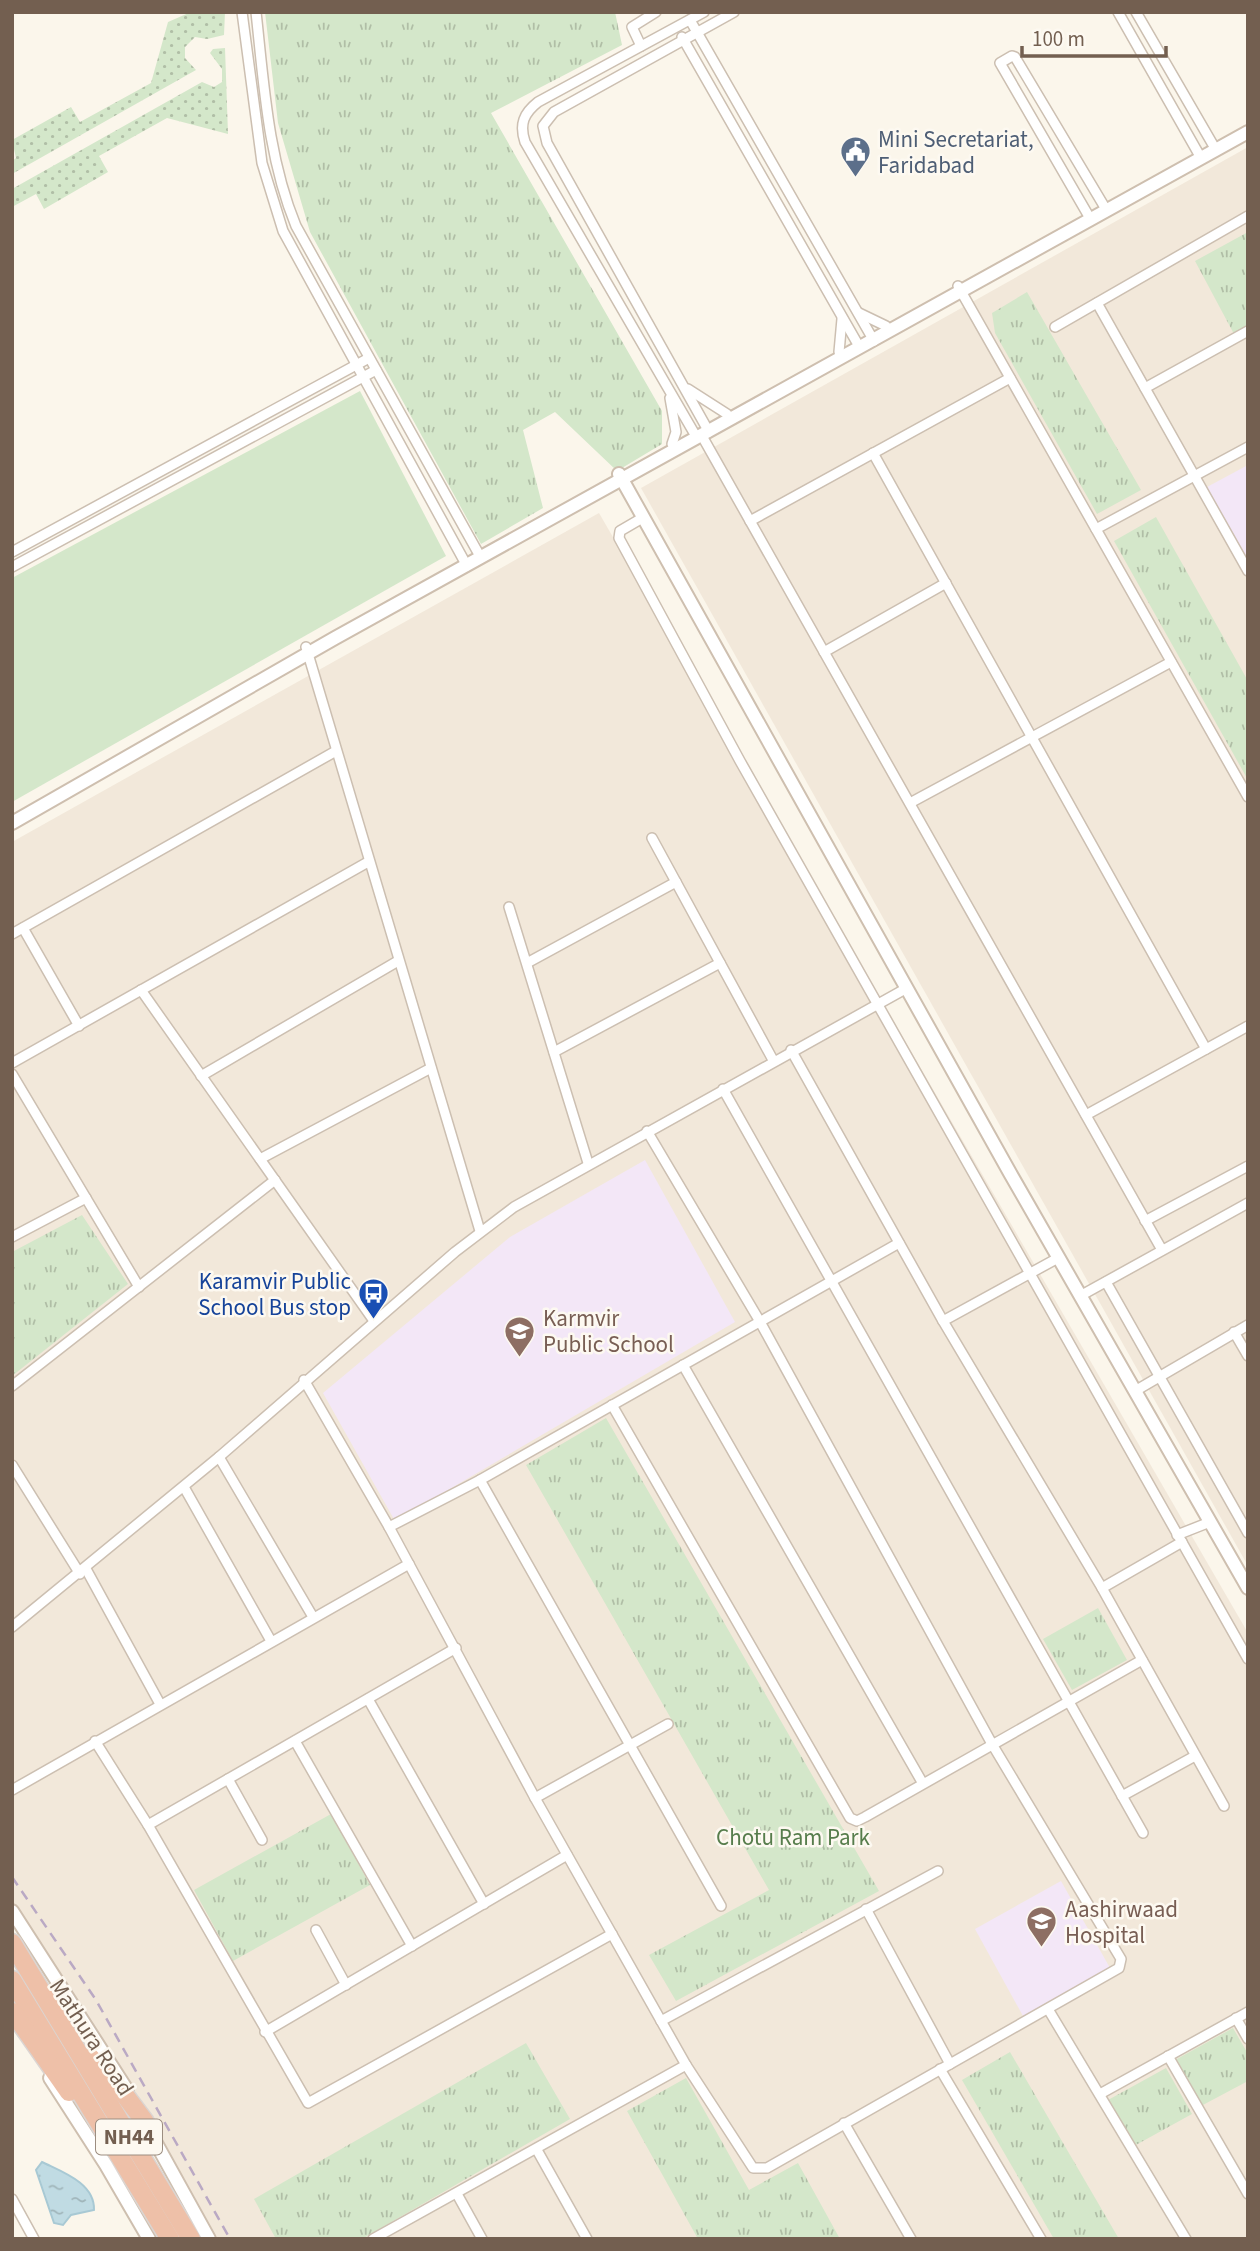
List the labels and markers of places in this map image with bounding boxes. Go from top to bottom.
place label: Mini Secretariat, Faridabad [878,123,1034,182]
public building icon: Mini Secretariat, Faridabad [838,135,872,179]
place label: Karamvir Public School Bus stop [198,1265,351,1324]
bus stop icon: Karamvir Public School Bus stop [357,1277,391,1321]
place label: Karmvir Public School [543,1302,674,1361]
school or university icon: Karmvir Public School [503,1314,537,1358]
place label: Aashirwaad Hospital [1065,1893,1178,1952]
school or university icon: Aashirwaad Hospital [1025,1905,1059,1949]

